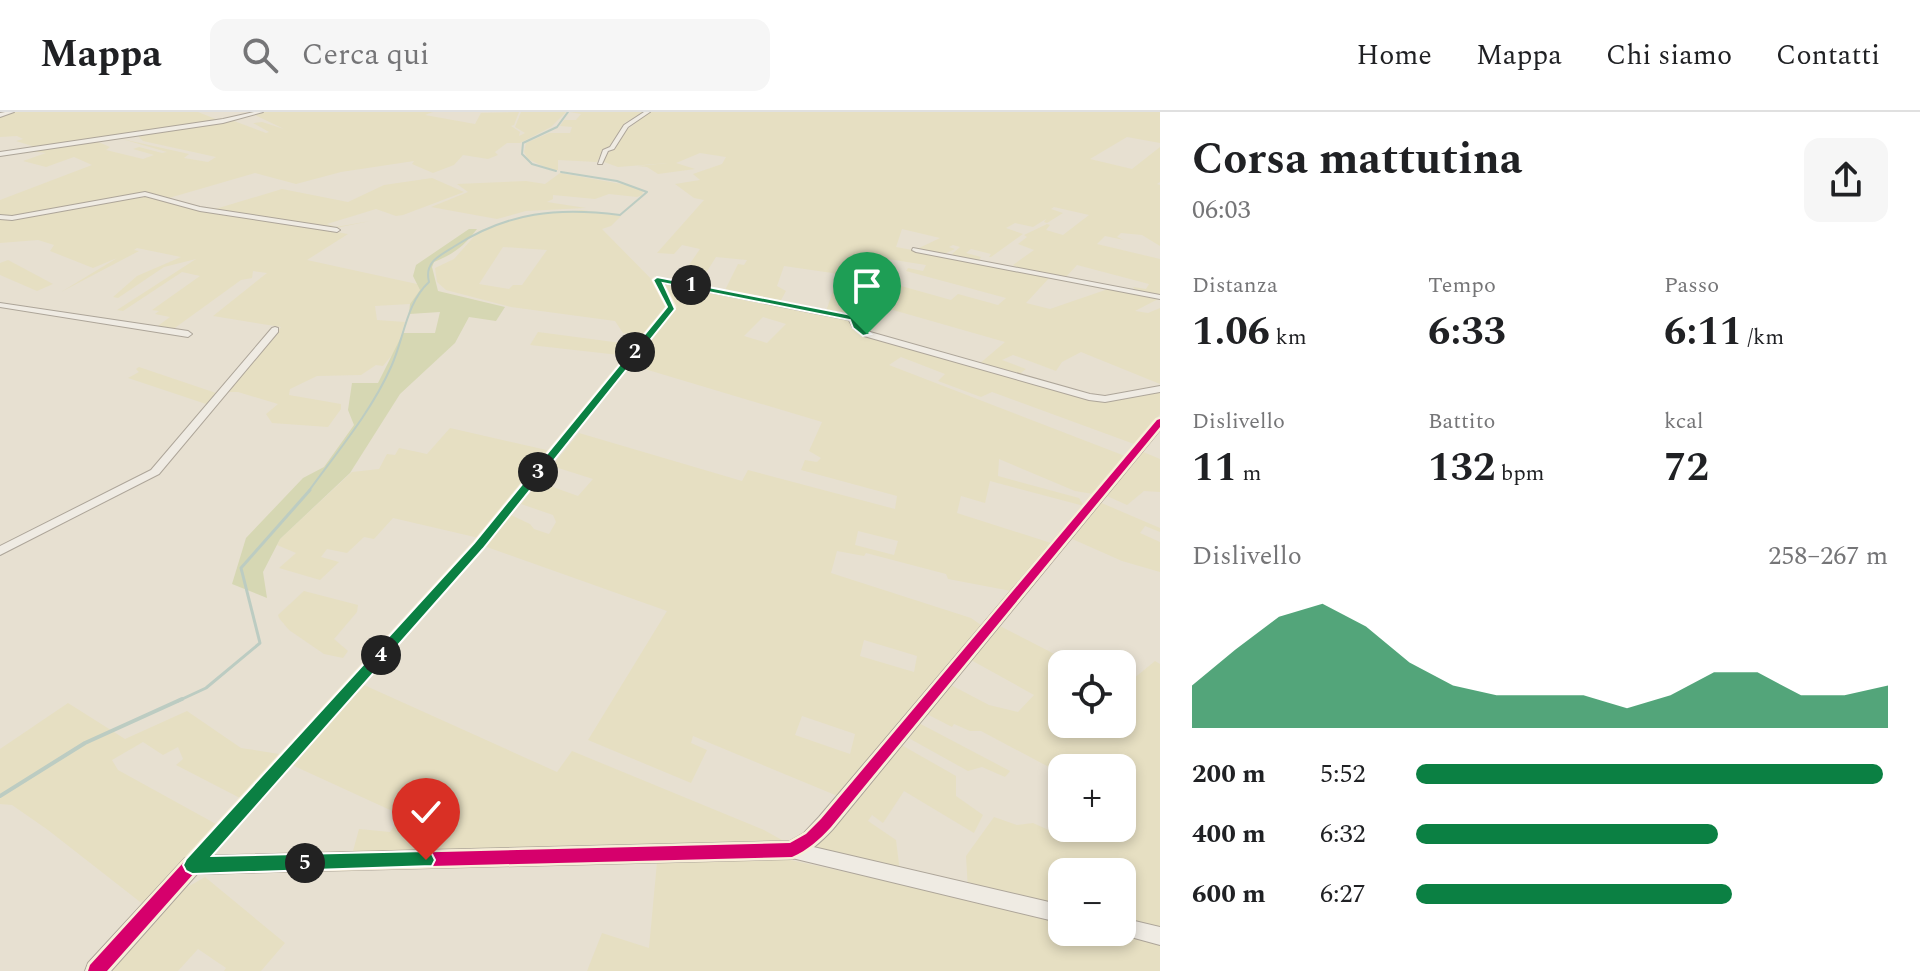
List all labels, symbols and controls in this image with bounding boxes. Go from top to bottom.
search box [210,19,770,91]
text: Mappa [40,26,162,84]
text: Cerca qui [302,32,430,78]
icon: search [238,33,282,77]
text: Home [1356,34,1432,77]
text: Mappa [1476,34,1562,77]
text: Chi siamo [1606,34,1732,77]
text: Contatti [1776,34,1880,77]
text: Corsa mattutina [1192,126,1522,193]
button: share [1804,138,1888,222]
text: 06:03 [1192,190,1251,230]
pin [833,252,901,334]
icon: arrive [845,264,889,308]
pin: 1 [671,265,711,305]
text: 1 [685,268,697,301]
text: Distanza [1192,269,1278,302]
text: Tempo [1428,269,1496,302]
text: Passo [1664,269,1719,302]
text: 1.06 [1192,302,1270,363]
text: 6:33 [1428,302,1506,363]
text: 6:11 [1664,302,1742,363]
text: km [1270,321,1307,354]
text: /km [1742,321,1784,354]
pin: 2 [615,332,655,372]
text: 2 [629,335,641,368]
text: Dislivello [1192,405,1285,438]
text: Battito [1428,405,1495,438]
text: kcal [1664,405,1704,438]
text: 11 [1192,438,1237,499]
text: 132 [1428,438,1495,499]
text: 72 [1664,438,1709,499]
pin: 3 [518,452,558,492]
text: 3 [532,455,544,488]
text: m [1237,457,1261,490]
text: bpm [1495,457,1545,490]
text: Dislivello [1192,536,1302,576]
text: 258–267 m [1768,536,1888,576]
pin: 4 [361,635,401,675]
text: 4 [375,638,387,671]
map controls [1048,650,1136,946]
button: locate [1048,650,1136,738]
button: + [1048,754,1136,842]
text: 200 m [1192,754,1266,794]
text: 5:52 [1320,754,1366,794]
pin [392,778,460,860]
icon: check [404,790,448,834]
text: 400 m [1192,814,1266,854]
text: 6:32 [1320,814,1366,854]
pin: 5 [285,843,325,883]
text: 5 [299,846,311,879]
button: − [1048,858,1136,946]
text: 600 m [1192,874,1266,914]
text: 6:27 [1320,874,1366,914]

